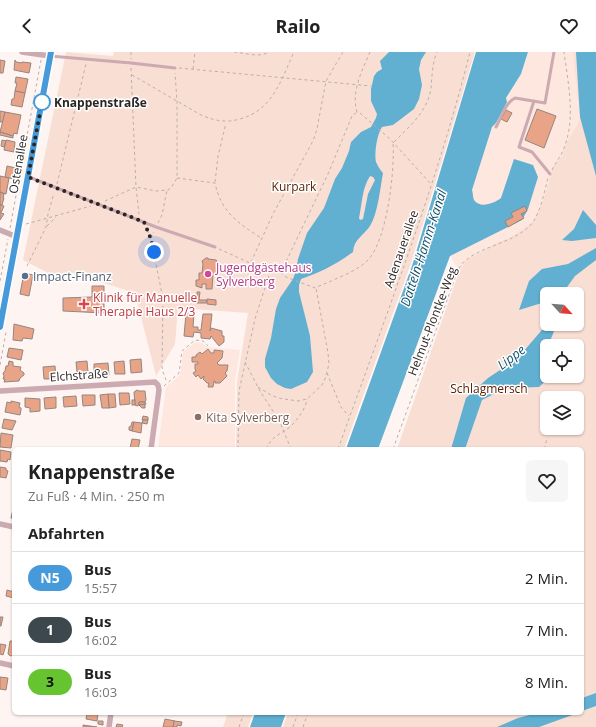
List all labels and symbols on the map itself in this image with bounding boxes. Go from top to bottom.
marker: Knappenstraße [33,93,51,111]
place label: Knappenstraße [54,94,147,111]
street label: Ostenallee [4,133,32,195]
park label: Kurpark [272,178,317,195]
water label: Datteln-Hamm-Kanal [396,187,451,309]
street label: Adenauerallee [380,208,422,290]
your location [144,242,164,262]
place label: Jugendgästehaus Sylverberg [215,259,312,290]
street label: Helmut-Plontke-Weg [403,264,461,378]
place label: Impact-Finanz [33,268,112,285]
marker: Jugendgästehaus Sylverberg [203,269,213,279]
marker: Impact-Finanz [20,271,30,281]
north arrow [540,287,584,331]
place label: Klinik für Manuelle Therapie Haus 2/3 [93,289,198,320]
marker: Klinik für Manuelle Therapie Haus 2/3 [78,298,90,310]
water label: Lippe [493,340,529,374]
street label: Elchstraße [49,364,109,386]
park label: Schlagmersch [450,380,528,397]
place label: Kita Sylverberg [206,409,290,426]
marker: Kita Sylverberg [193,412,203,422]

